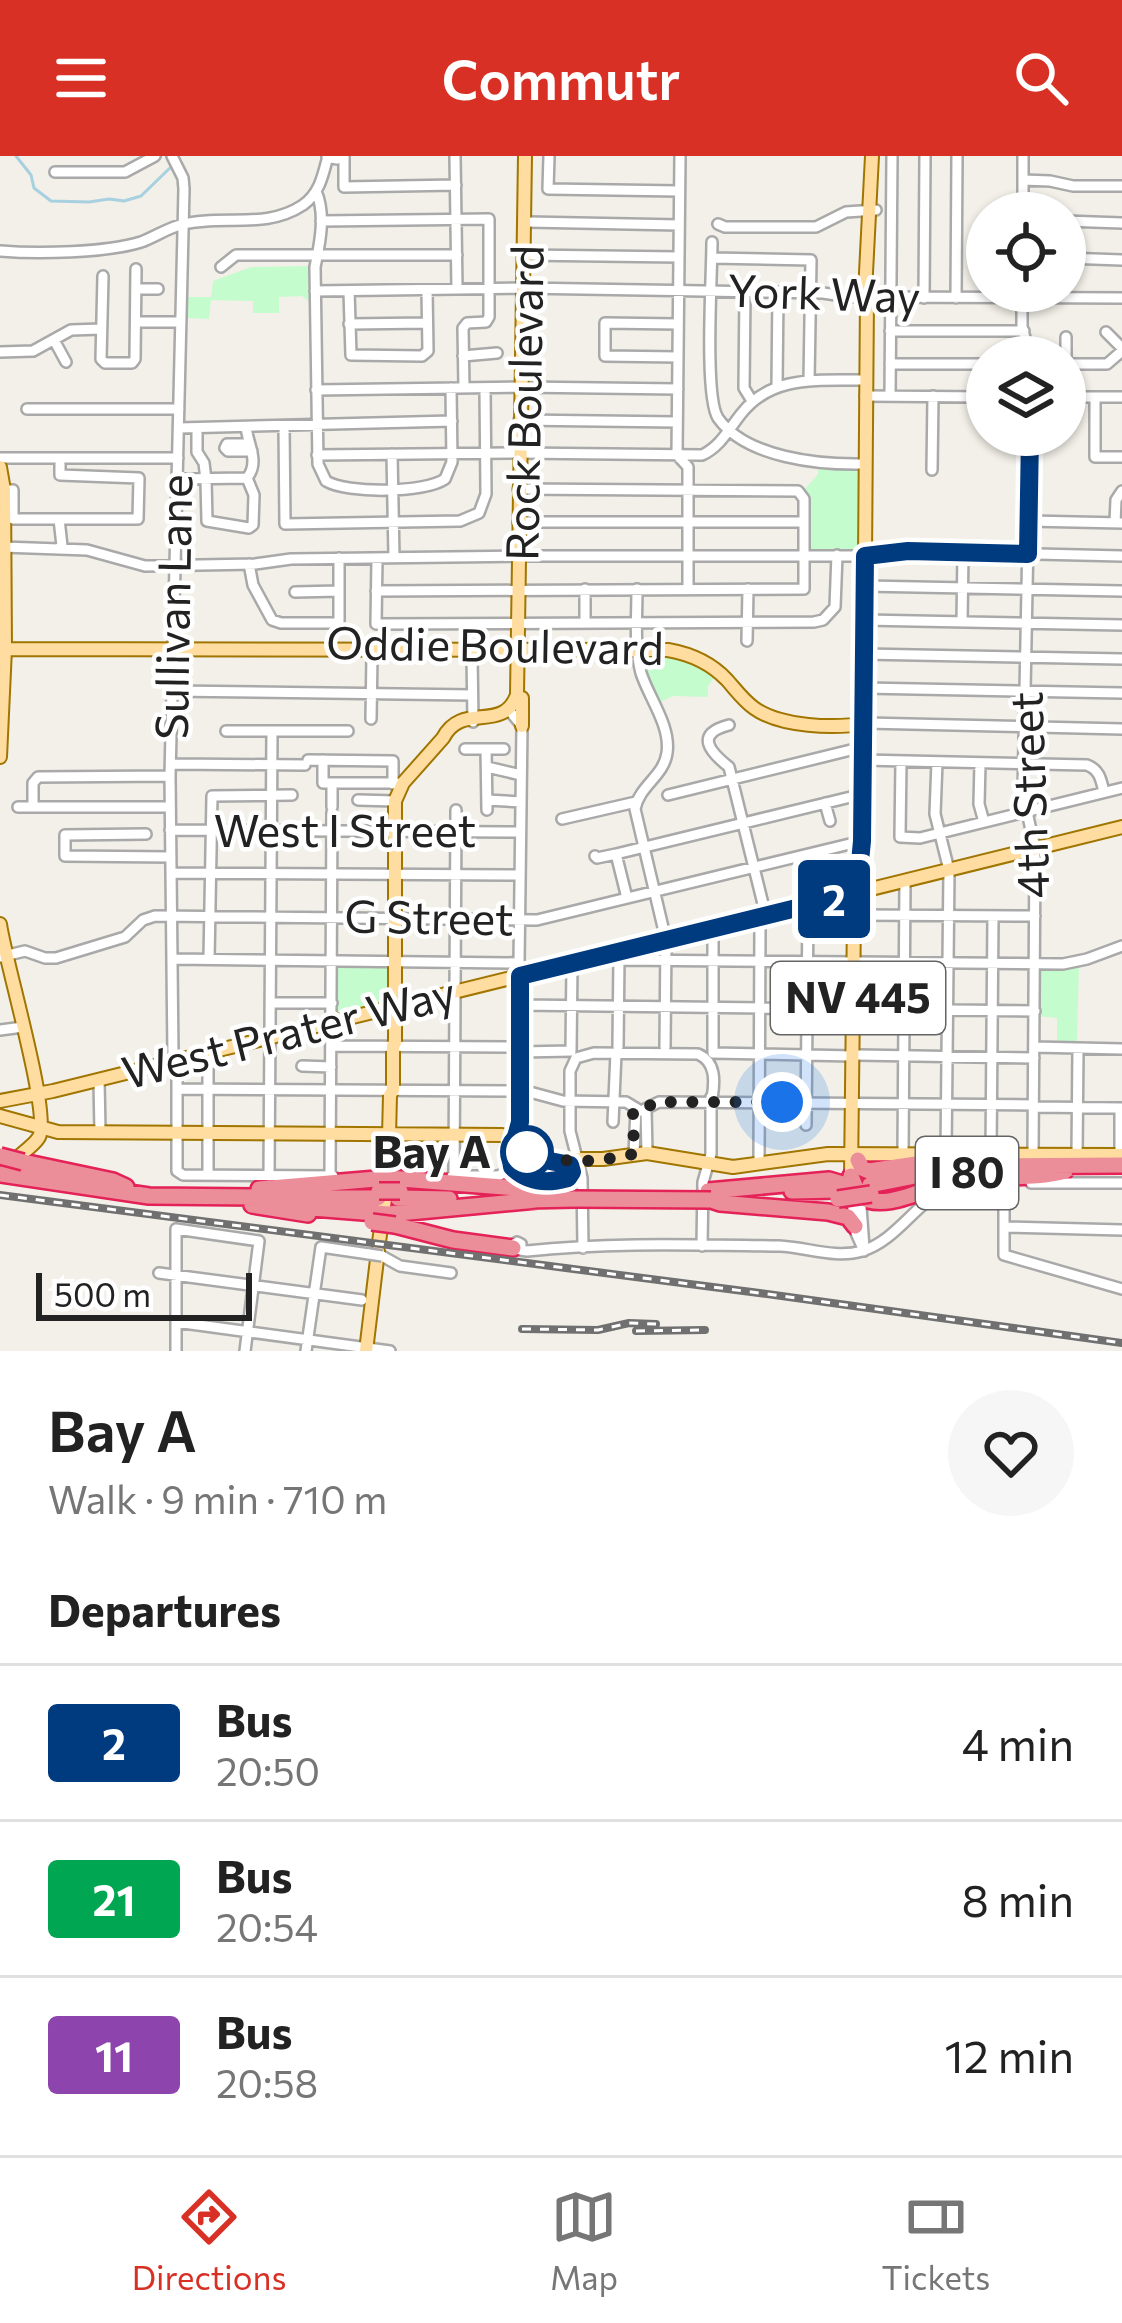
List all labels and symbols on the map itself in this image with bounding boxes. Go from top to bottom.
street label: Rock Boulevard [492,245,553,561]
street label: York Way [727,261,921,322]
street label: Sullivan Lane [142,474,201,740]
street label: Oddie Boulevard [326,613,664,674]
street label: 4th Street [996,691,1059,900]
street label: West I Street [214,801,476,856]
line badge: 2 [795,860,873,938]
street label: G Street [344,887,514,944]
road number: NV 445 [771,962,945,1034]
street label: West Prater Way [116,963,461,1099]
your location [752,1072,812,1132]
place label: Bay A [372,1122,491,1177]
marker: Bay A [502,1127,552,1177]
road number: I 80 [916,1137,1018,1209]
scale bar [36,1267,252,1320]

